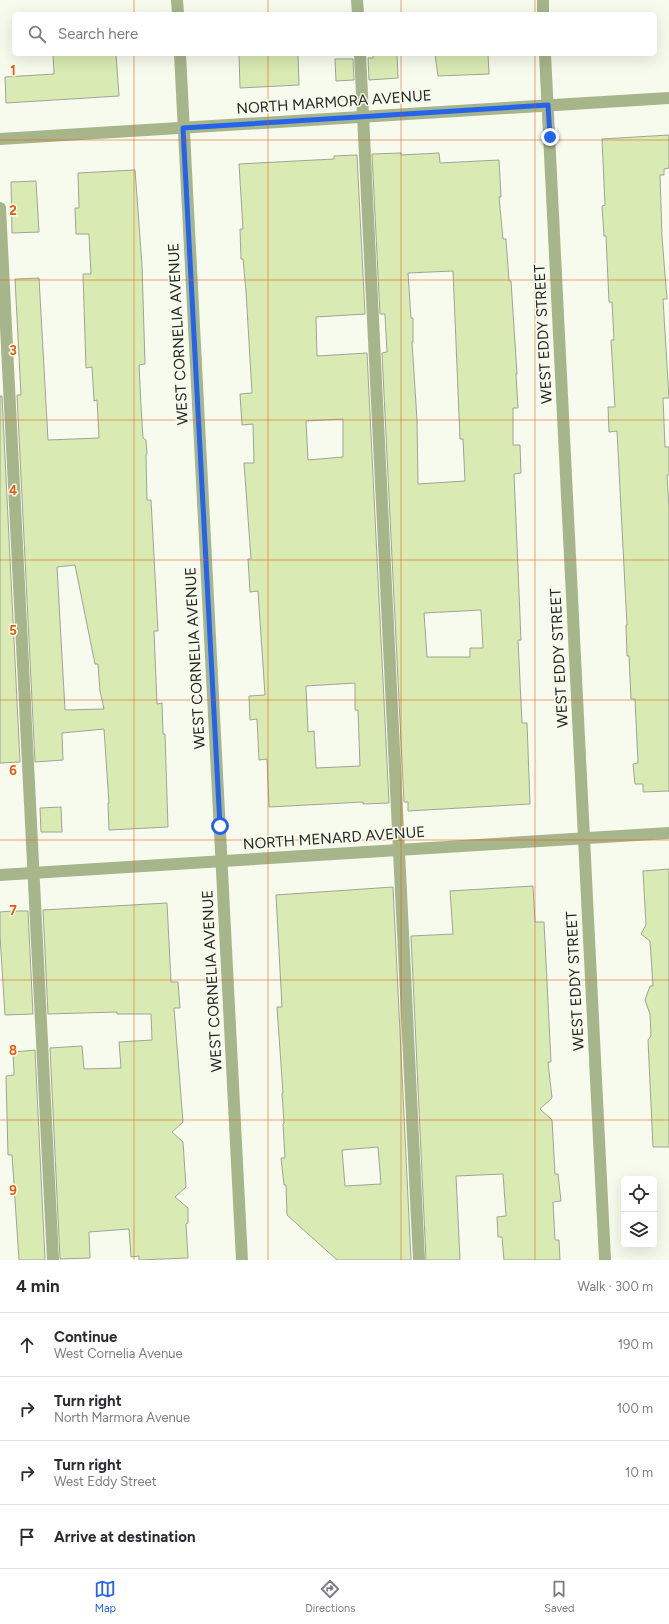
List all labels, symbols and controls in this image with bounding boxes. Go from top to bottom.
search box [12,12,657,56]
icon: search [26,23,48,45]
text: Search here [58,25,138,43]
text: 1 [10,63,16,78]
street label: NORTH MARMORA AVENUE [236,86,432,118]
route end [541,128,559,146]
text: 2 [9,203,17,218]
street label: WEST CORNELIA AVENUE [164,242,192,426]
street label: WEST EDDY STREET [530,263,556,404]
text: 3 [9,343,17,358]
text: 4 [9,483,17,498]
street label: WEST CORNELIA AVENUE [181,566,209,750]
street label: WEST EDDY STREET [546,587,572,728]
text: 5 [9,623,17,638]
text: 6 [9,763,17,778]
route start [211,817,229,835]
street label: NORTH MENARD AVENUE [242,823,426,853]
street label: WEST CORNELIA AVENUE [198,889,226,1073]
text: 7 [9,903,17,918]
street label: WEST EDDY STREET [562,910,588,1051]
text: 8 [9,1043,17,1058]
map controls [621,1176,657,1248]
button: locate [621,1176,657,1212]
text: 9 [9,1183,17,1198]
button: layers [621,1212,657,1248]
text: 4 min [16,1276,60,1296]
text: Walk · 300 m [578,1279,653,1294]
text: Continue [54,1328,117,1346]
icon: ahead [16,1334,38,1356]
text: 190 m [618,1337,653,1352]
text: West Cornelia Avenue [54,1346,183,1361]
text: Turn right [54,1392,122,1410]
icon: right [16,1398,38,1420]
text: 100 m [617,1401,653,1416]
text: North Marmora Avenue [54,1410,190,1425]
text: Turn right [54,1456,122,1474]
icon: right [16,1462,38,1484]
text: 10 m [625,1465,653,1480]
text: West Eddy Street [54,1474,157,1489]
icon: arrive [16,1526,38,1548]
text: Arrive at destination [54,1528,195,1546]
tab: Map [94,1578,116,1615]
tab: Directions [305,1578,355,1615]
tab: Saved [544,1578,575,1615]

